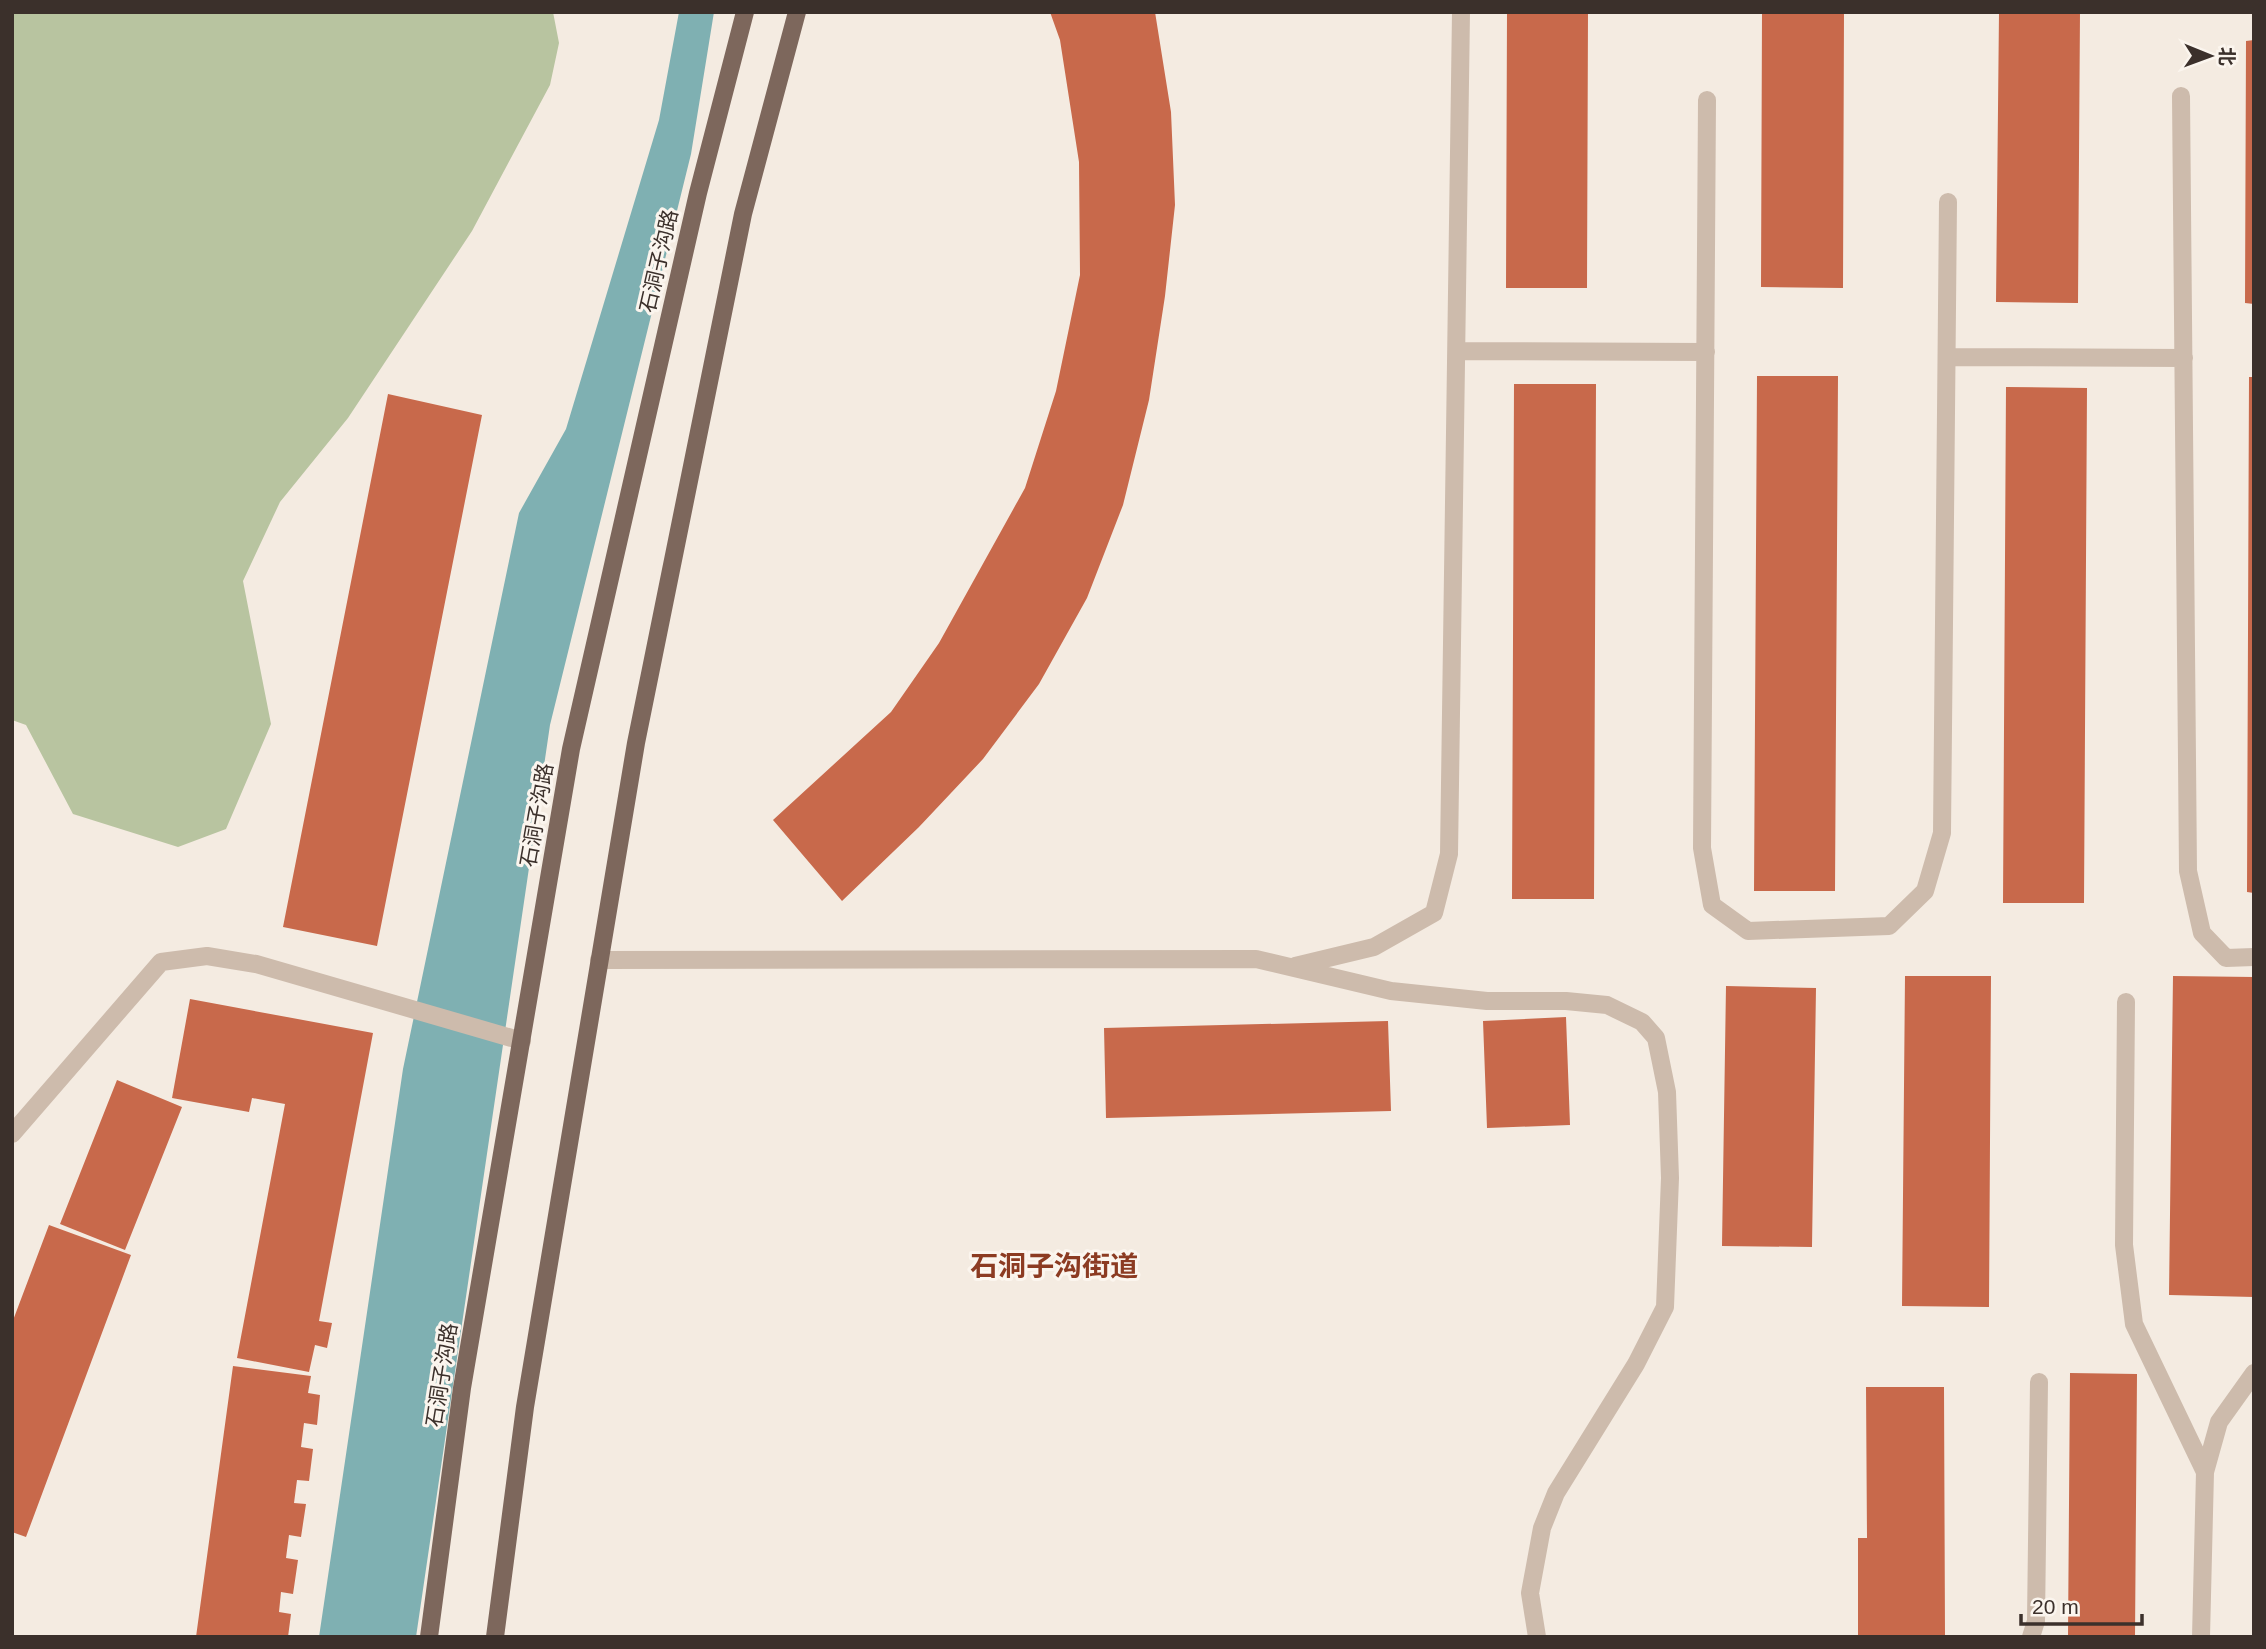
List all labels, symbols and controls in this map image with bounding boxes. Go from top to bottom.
north arrow [2175,21,2245,91]
text: 北 [2216,47,2237,66]
street label: 石洞子沟路 [635,207,682,315]
street label: 石洞子沟路 [516,761,557,869]
district label: 石洞子沟街道 [970,1251,1138,1282]
street label: 石洞子沟路 [422,1321,461,1429]
scale bar [2021,1582,2142,1626]
text: 20 m [2032,1595,2079,1618]

